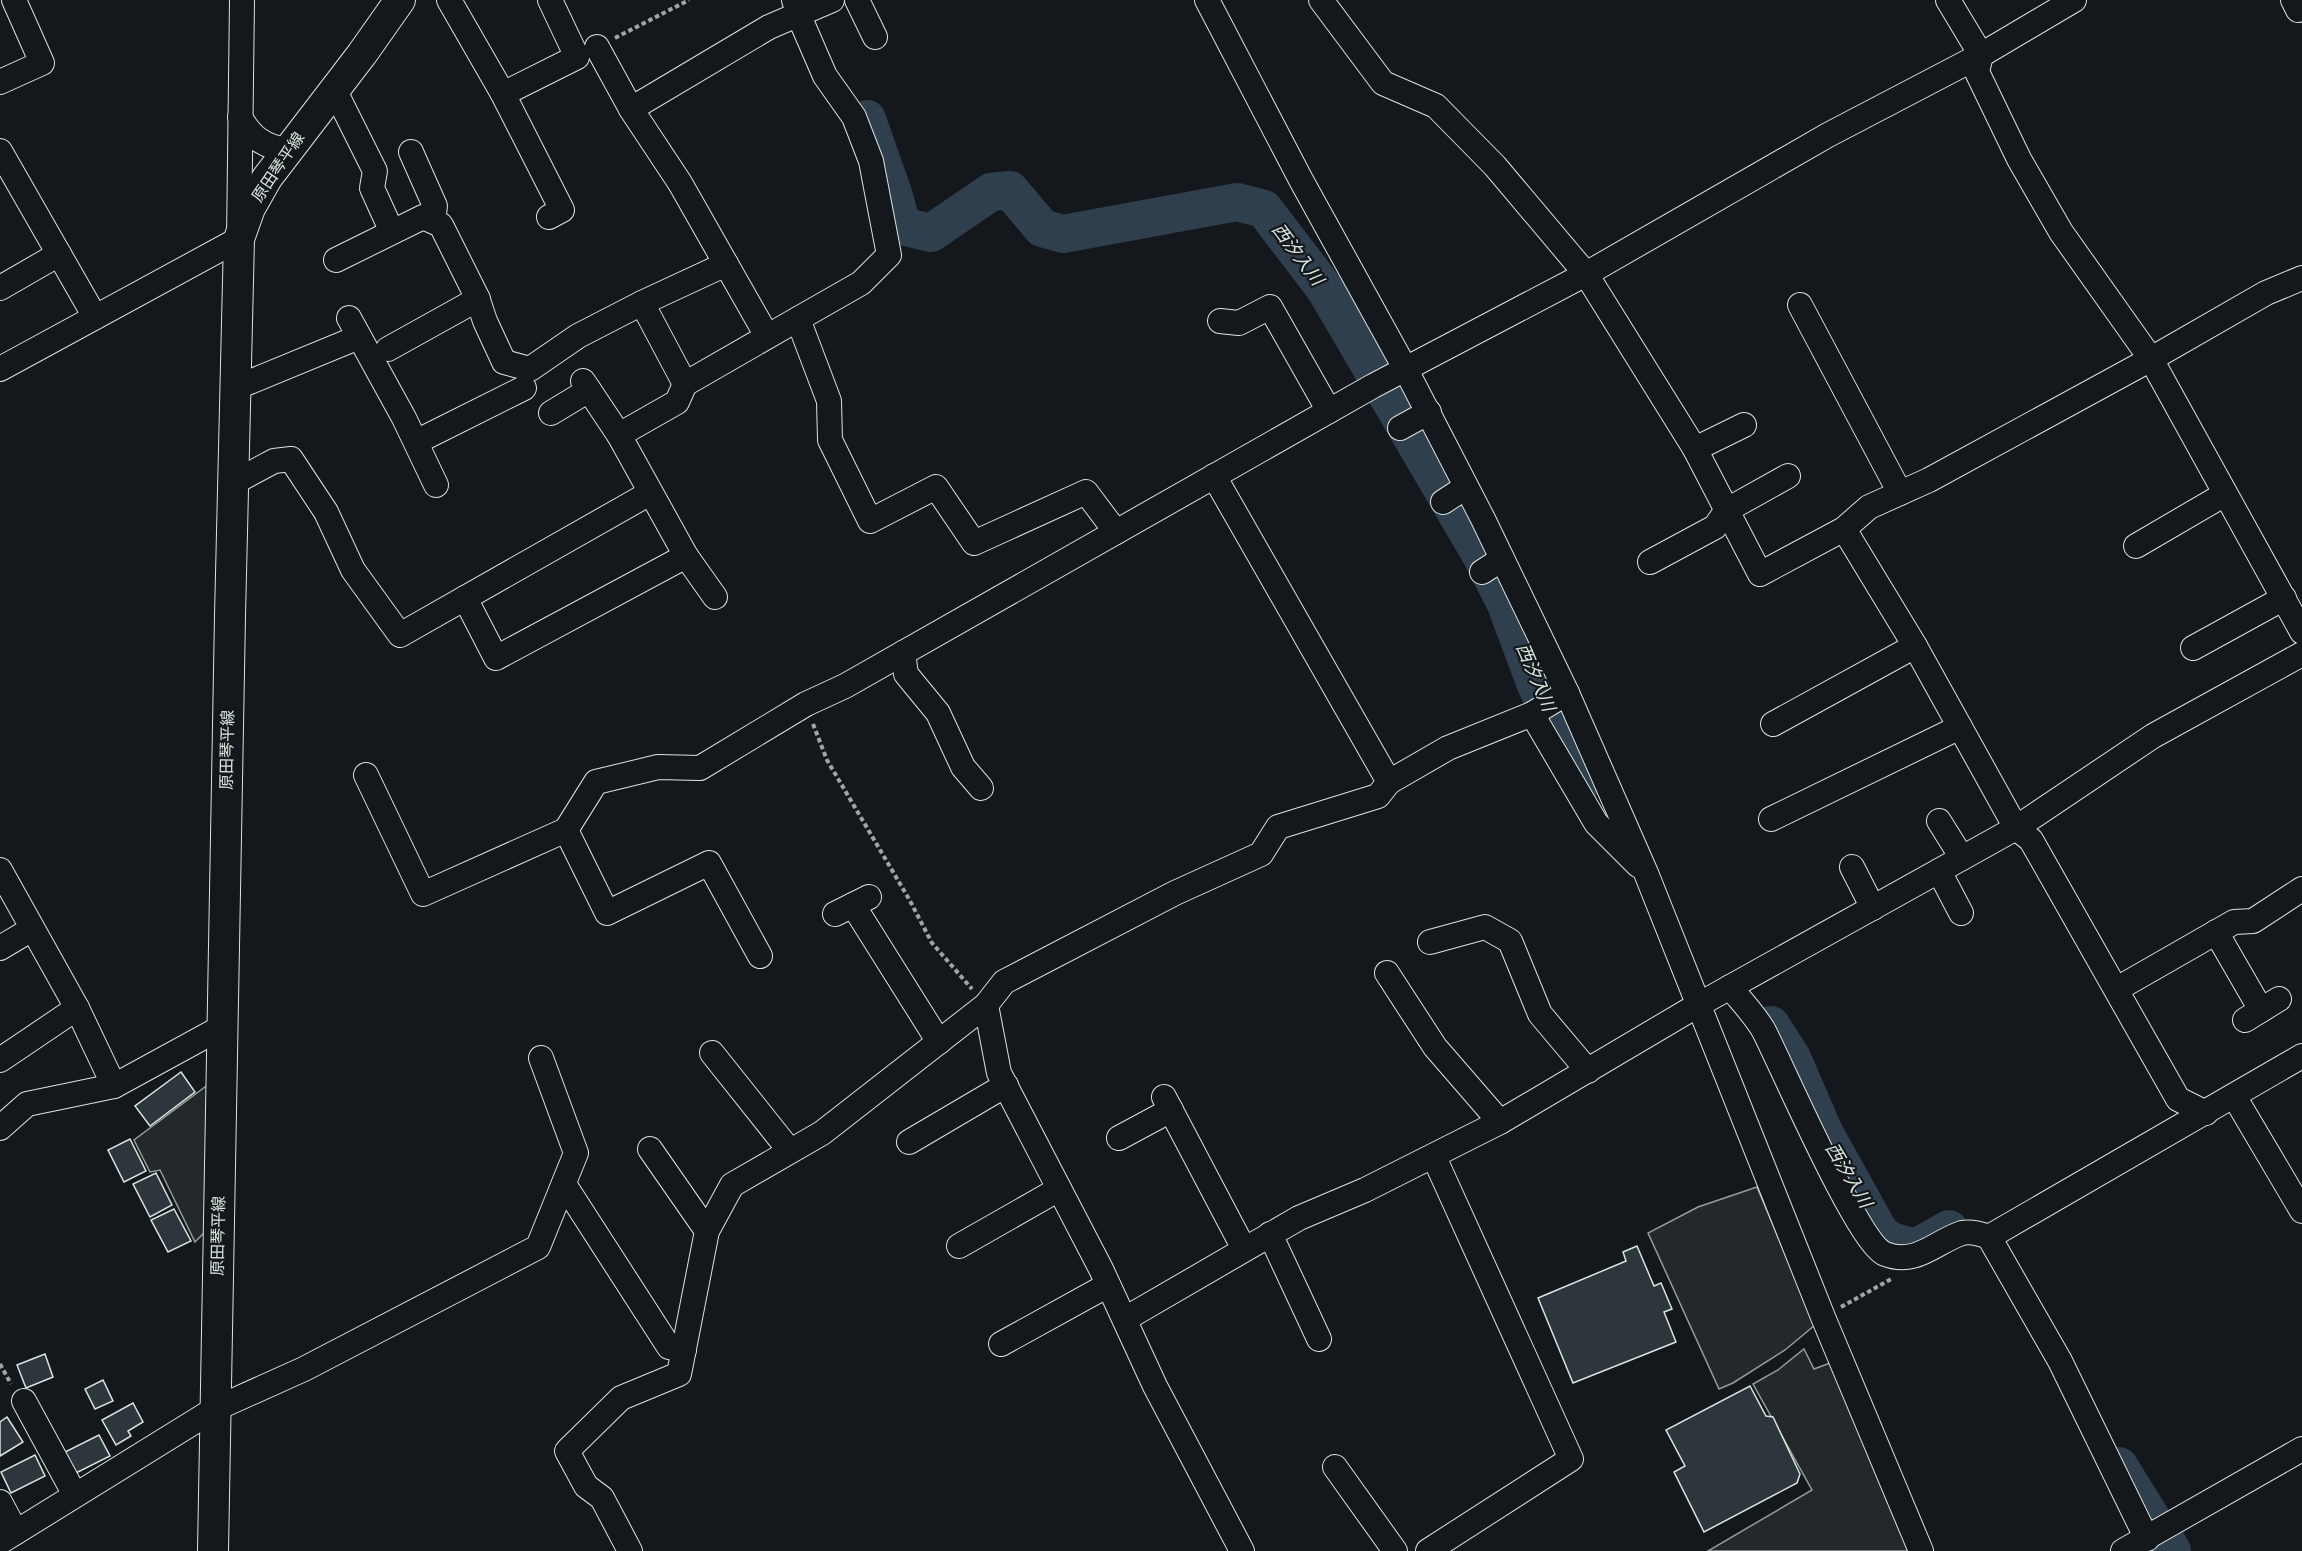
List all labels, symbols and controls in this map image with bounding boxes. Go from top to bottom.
street label: 原田琴平線 [248,129,308,205]
water label: 西汐入川 [1268,219,1329,291]
water label: 西汐入川 [1512,640,1561,716]
street label: 原田琴平線 [217,710,237,790]
water label: 西汐入川 [1821,1139,1878,1213]
street label: 原田琴平線 [208,1196,228,1276]

